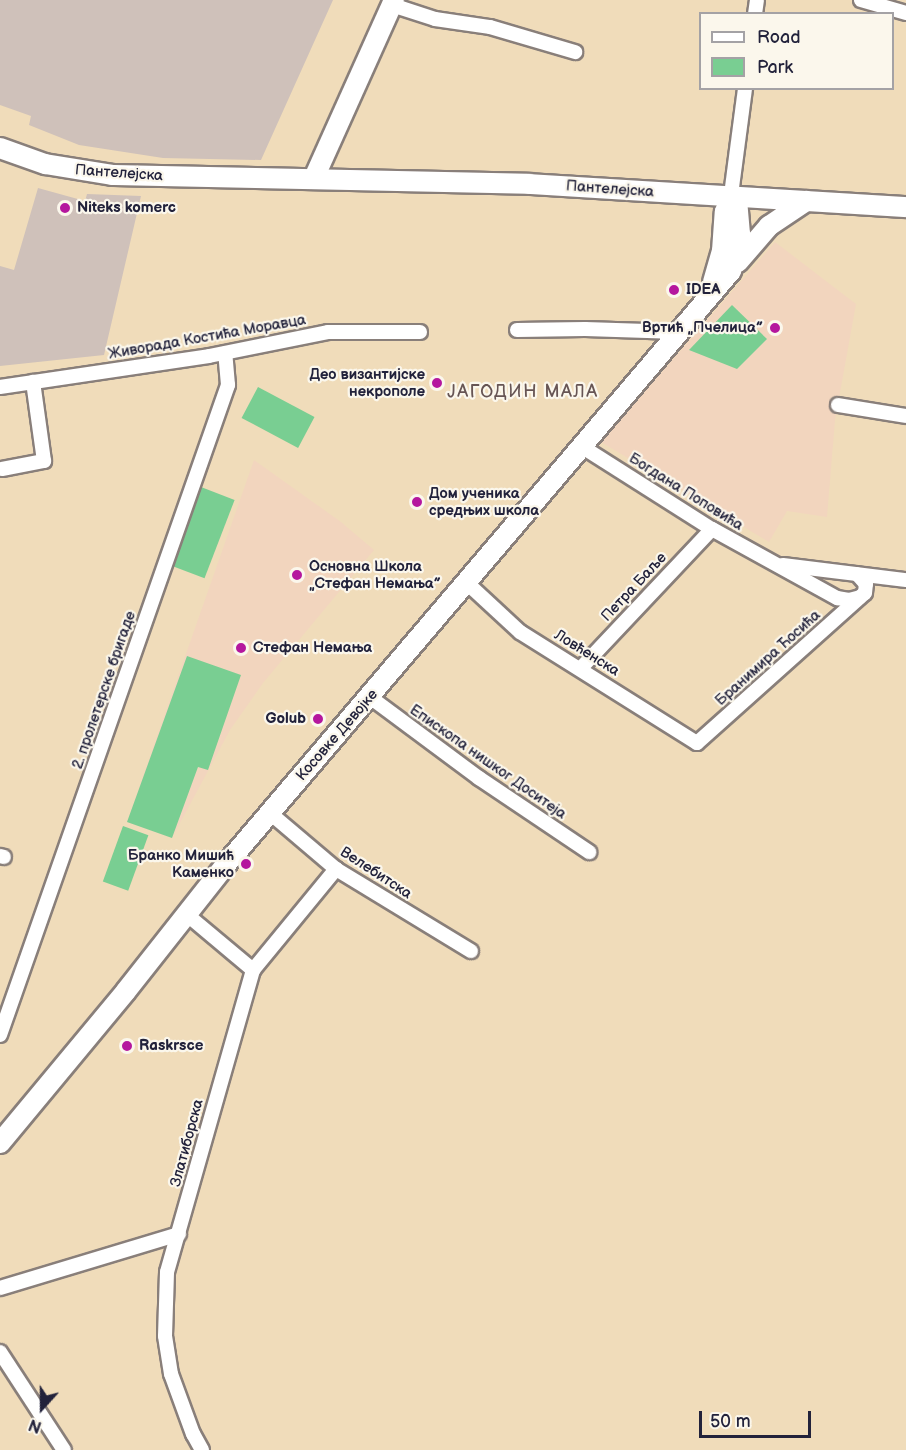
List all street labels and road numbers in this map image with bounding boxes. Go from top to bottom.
street label: Пантелејска [74,161,164,185]
street label: Пантелејска [565,177,655,201]
street label: Живорада Костића Моравца [107,311,307,363]
street label: Богдана Поповића [625,449,747,535]
street label: Петра Баље [597,549,671,625]
street label: Бранимира Ћосића [712,606,824,710]
street label: 2. пролетерске бригаде [68,609,140,771]
street label: Ловћенска [551,626,623,680]
street label: Косовке Девојке [292,686,382,784]
street label: Епископа нишког Доситеја [406,701,570,823]
street label: Велебитска [337,843,415,903]
street label: Златиборска [167,1097,207,1189]

